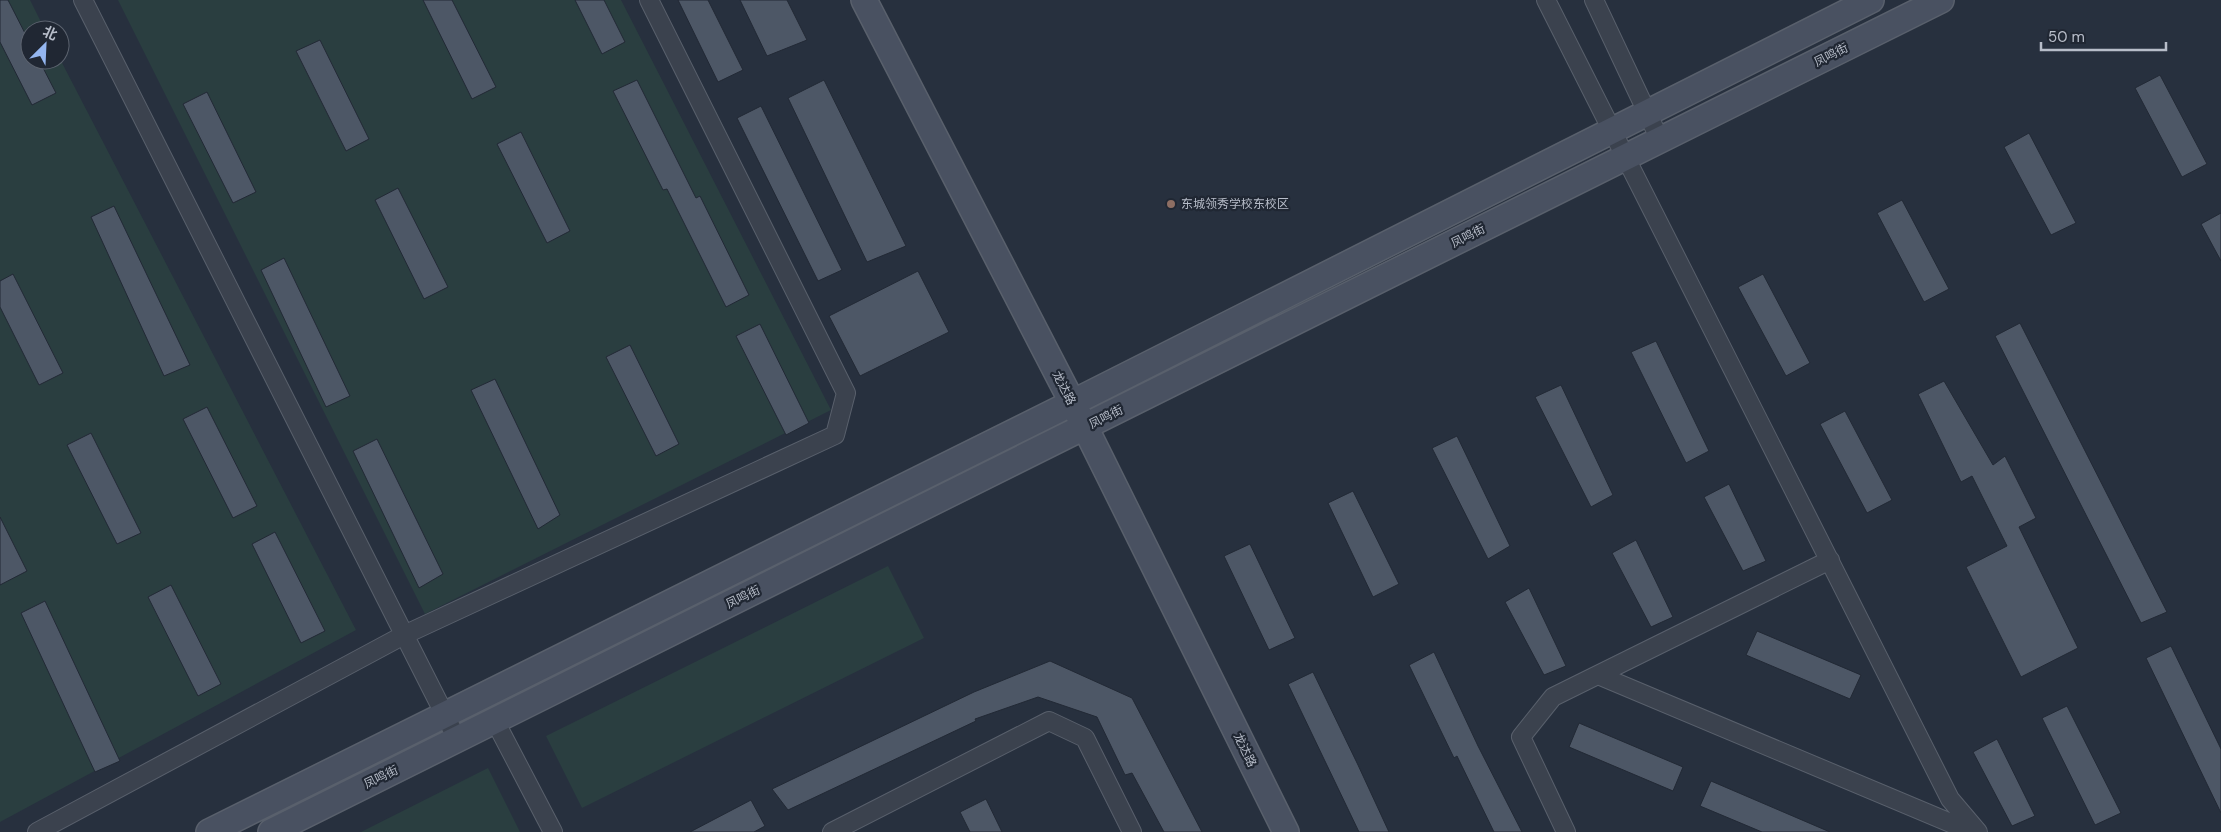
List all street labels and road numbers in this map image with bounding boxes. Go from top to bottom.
street label: 凤鸣街 [1811,40,1851,70]
street label: 凤鸣街 [1448,221,1488,251]
street label: 龙达路 [1049,368,1079,408]
street label: 凤鸣街 [1086,402,1126,432]
street label: 凤鸣街 [723,582,763,612]
street label: 龙达路 [1230,730,1260,770]
street label: 凤鸣街 [361,762,401,792]

